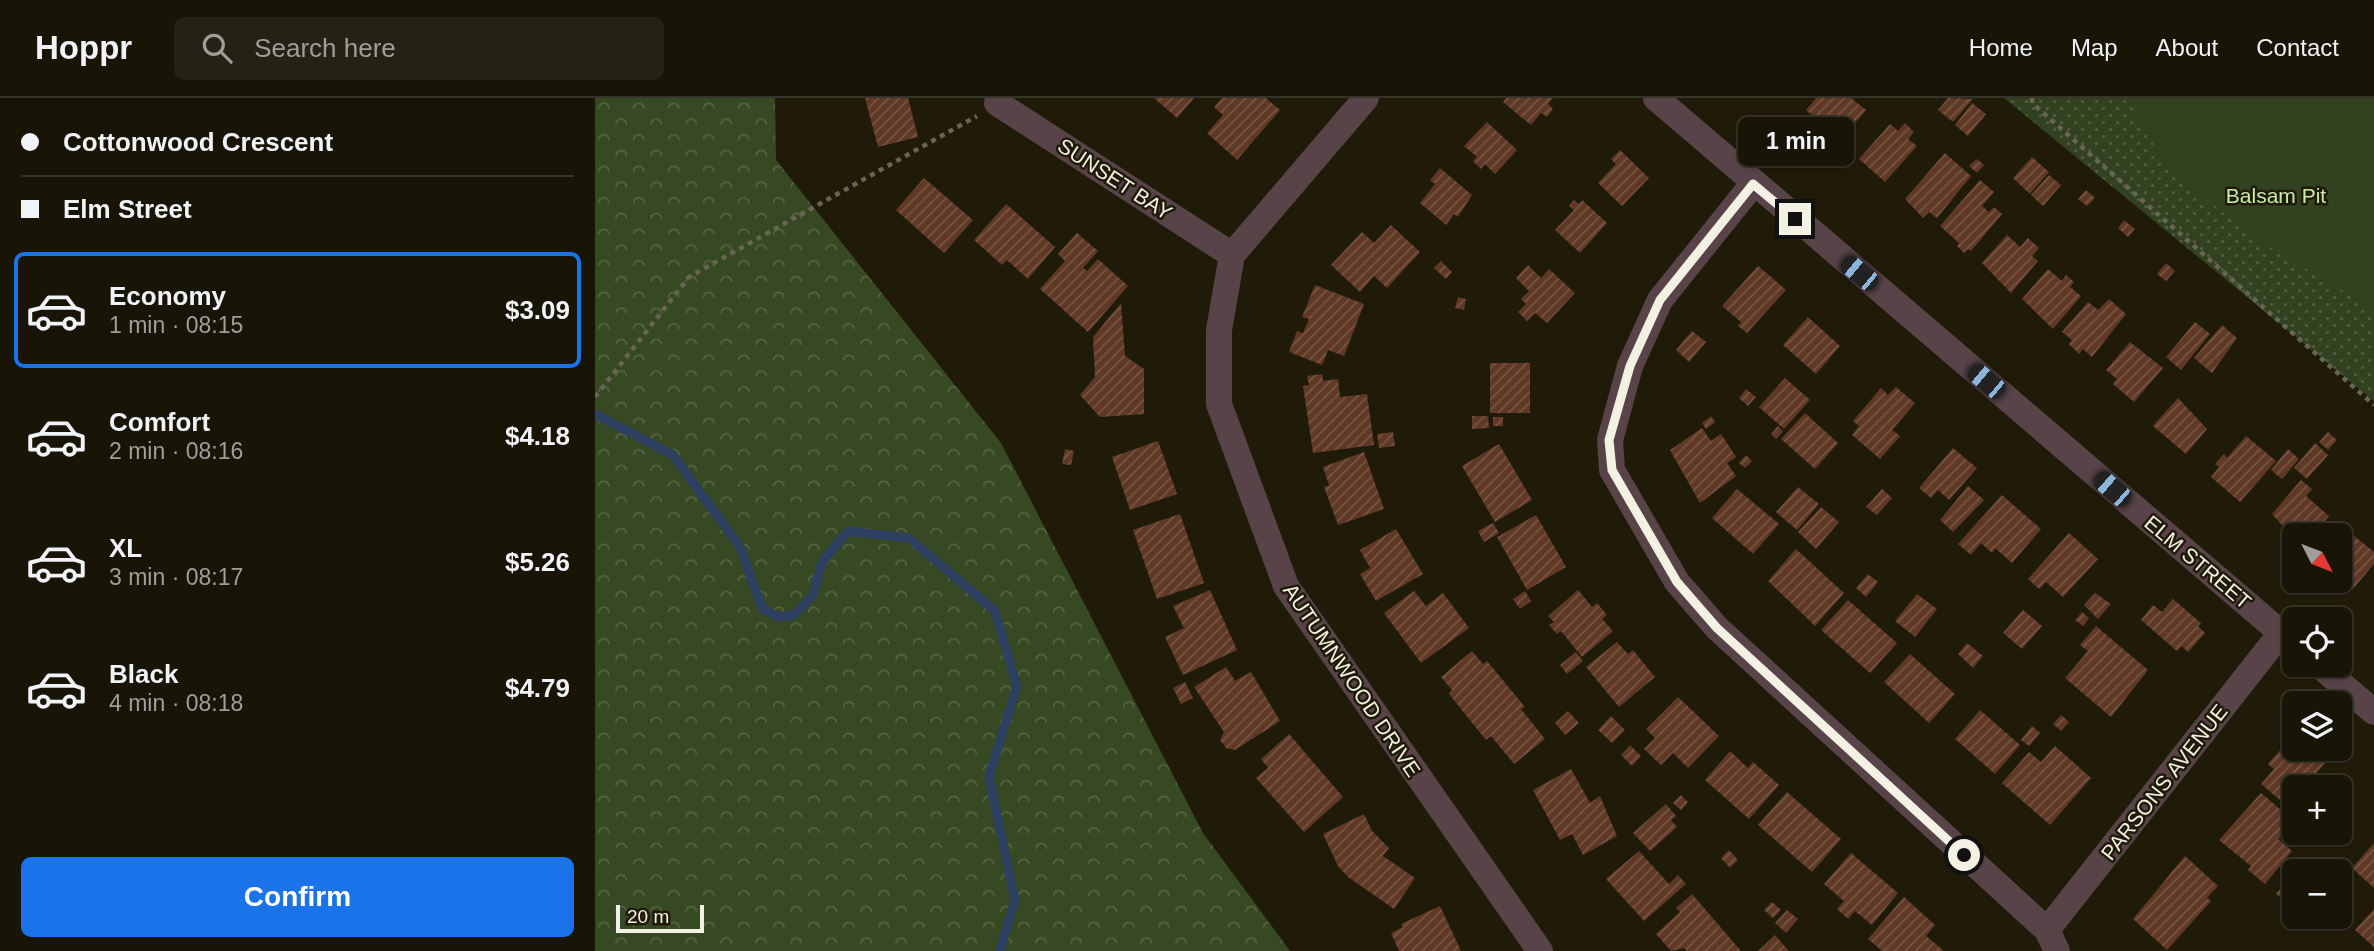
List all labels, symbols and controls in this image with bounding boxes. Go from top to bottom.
search box [174,17,664,80]
text: Hoppr [35,29,132,66]
icon: search [198,29,236,67]
text: Search here [254,33,396,63]
text: Home [1969,34,2033,61]
text: Map [2071,34,2118,61]
text: About [2156,34,2218,61]
text: Contact [2256,34,2339,61]
callout: 1 min [1737,117,1853,166]
text: Cottonwood Crescent [63,127,333,157]
text: 1 min [1766,128,1826,154]
street label: SUNSET BAY [1054,134,1176,224]
park label: Balsam Pit [2226,184,2326,207]
text: Elm Street [63,194,192,224]
route end [1779,203,1811,235]
car [1837,251,1882,295]
icon: car [25,279,88,342]
text: Economy [109,281,226,311]
text: $3.09 [505,295,570,325]
text: 1 min · 08:15 [109,312,243,338]
car [1964,359,2009,403]
icon: car [25,405,88,468]
text: Comfort [109,407,210,437]
text: $4.18 [505,421,570,451]
text: 2 min · 08:16 [109,438,243,464]
car [2090,467,2135,511]
street label: ELM STREET [2140,511,2256,613]
north arrow [2282,523,2352,593]
map controls [2282,523,2352,929]
icon: car [25,531,88,594]
text: XL [109,533,142,563]
text: $5.26 [505,547,570,577]
text: 3 min · 08:17 [109,564,243,590]
street label: AUTUMNWOOD DRIVE [1279,579,1425,781]
button: locate [2282,607,2352,677]
icon: car [25,657,88,720]
text: Black [109,659,178,689]
text: $4.79 [505,673,570,703]
text: 4 min · 08:18 [109,690,243,716]
button: layers [2282,691,2352,761]
street label: PARSONS AVENUE [2096,700,2232,864]
button: + [2282,775,2352,845]
route start [1948,839,1980,871]
button: Confirm [21,857,574,937]
button: − [2282,859,2352,929]
scale bar [616,902,703,934]
text: 20 m [627,906,669,927]

